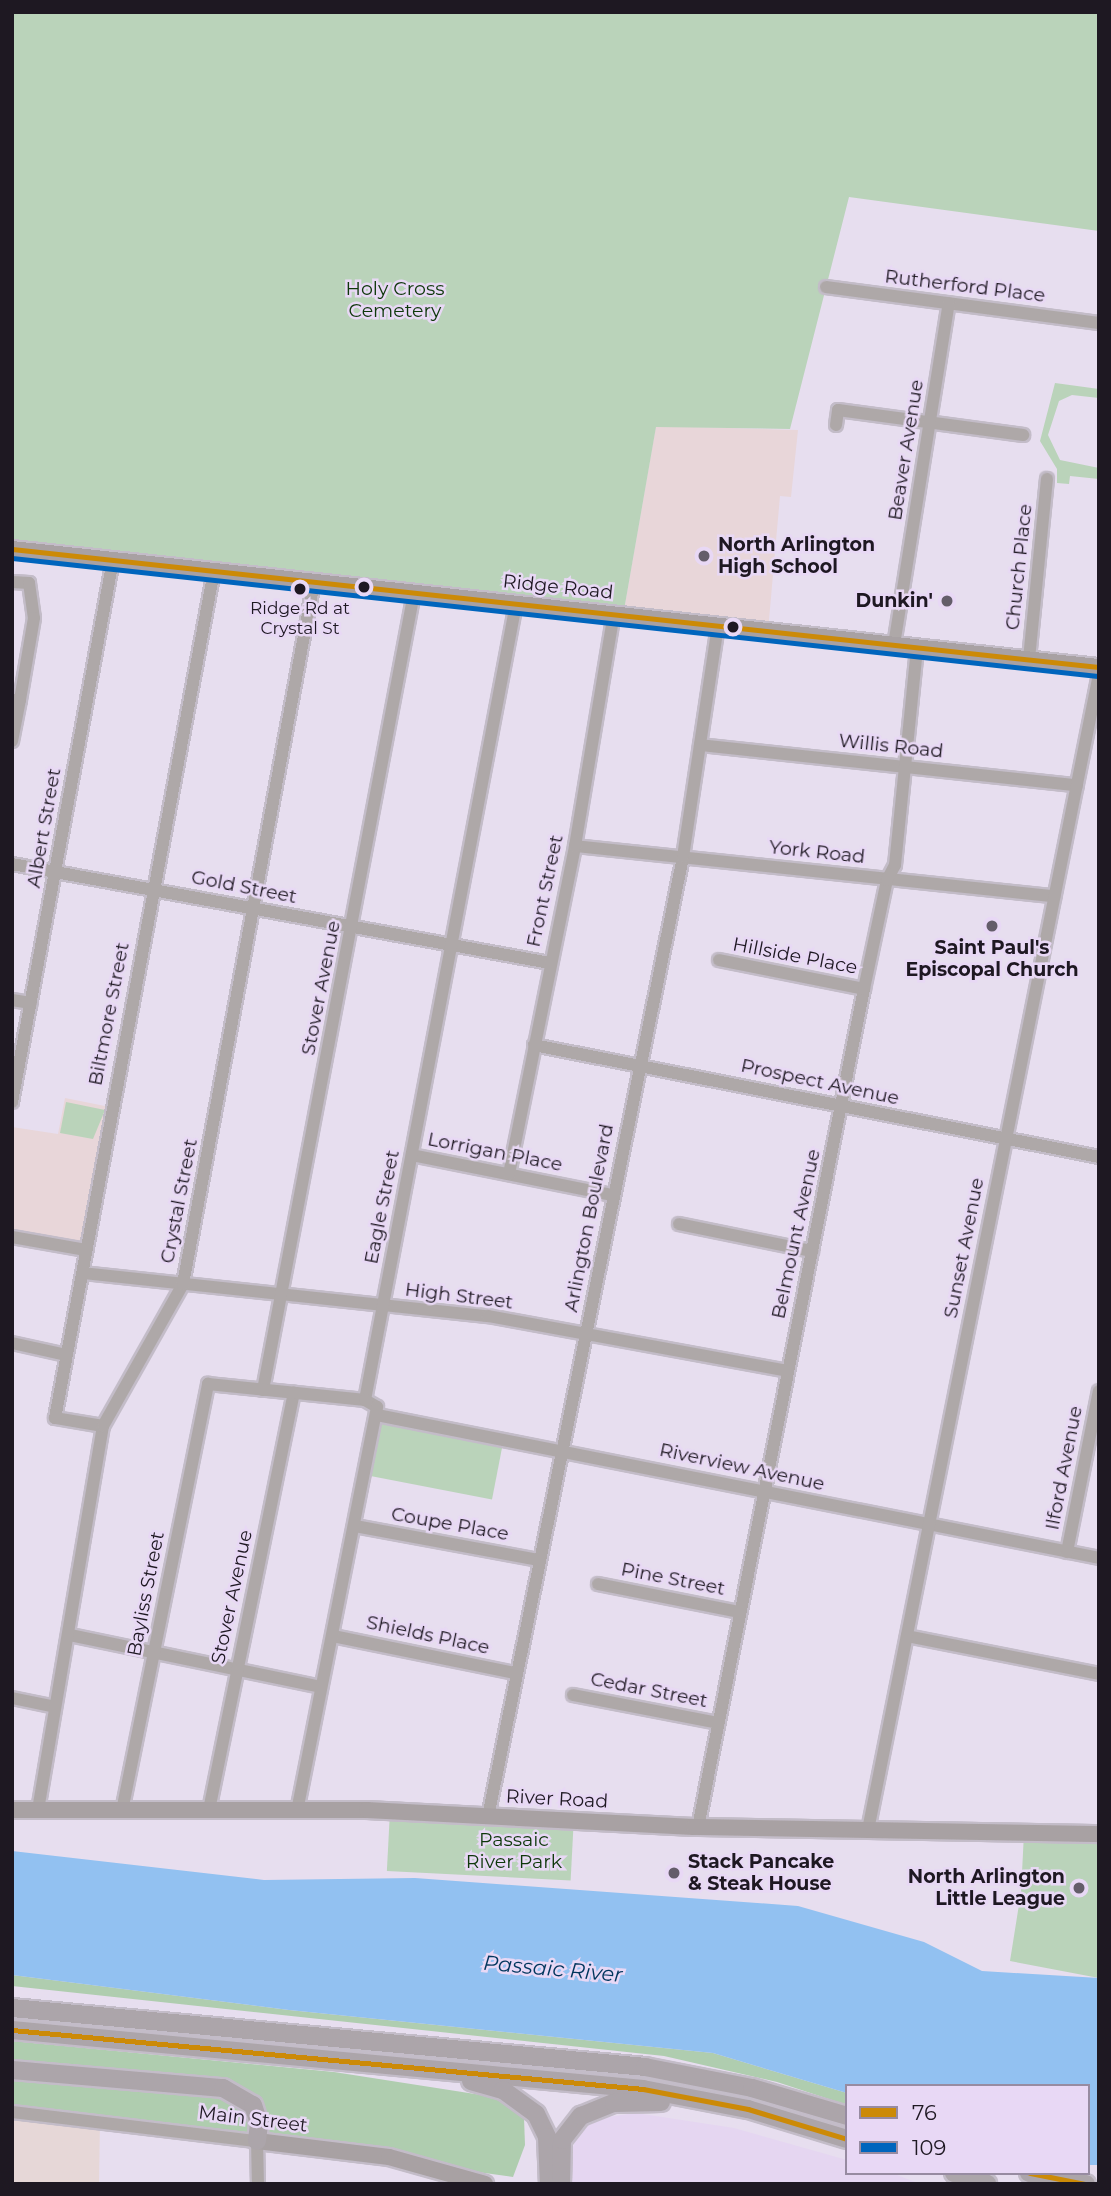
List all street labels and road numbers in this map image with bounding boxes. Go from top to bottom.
street label: Rutherford Place [883,265,1047,307]
street label: Beaver Avenue [884,378,928,522]
street label: Church Place [1001,503,1037,631]
street label: Ridge Road [502,570,614,604]
street label: Willis Road [838,729,944,763]
street label: Albert Street [22,766,66,890]
street label: Front Street [522,833,568,949]
street label: York Road [768,836,866,868]
street label: Gold Street [189,866,299,908]
street label: Stover Avenue [297,919,345,1057]
street label: Hillside Place [731,933,859,979]
street label: Biltmore Street [84,940,134,1088]
street label: Prospect Avenue [739,1054,901,1110]
street label: Arlington Boulevard [560,1122,618,1314]
street label: Lorrigan Place [426,1128,564,1176]
street label: Crystal Street [156,1137,202,1265]
street label: Belmount Avenue [767,1147,825,1321]
street label: Eagle Street [360,1148,404,1266]
street label: Sunset Avenue [939,1176,989,1320]
street label: High Street [404,1278,514,1314]
street label: Ilford Avenue [1041,1404,1087,1532]
street label: Riverview Avenue [657,1438,827,1496]
street label: Coupe Place [389,1502,511,1546]
street label: Stover Avenue [207,1528,257,1666]
street label: Bayliss Street [123,1530,169,1658]
street label: Pine Street [619,1558,727,1600]
street label: Shields Place [364,1611,492,1659]
street label: Cedar Street [589,1667,709,1713]
street label: River Road [505,1785,609,1813]
street label: Main Street [197,2101,309,2137]

